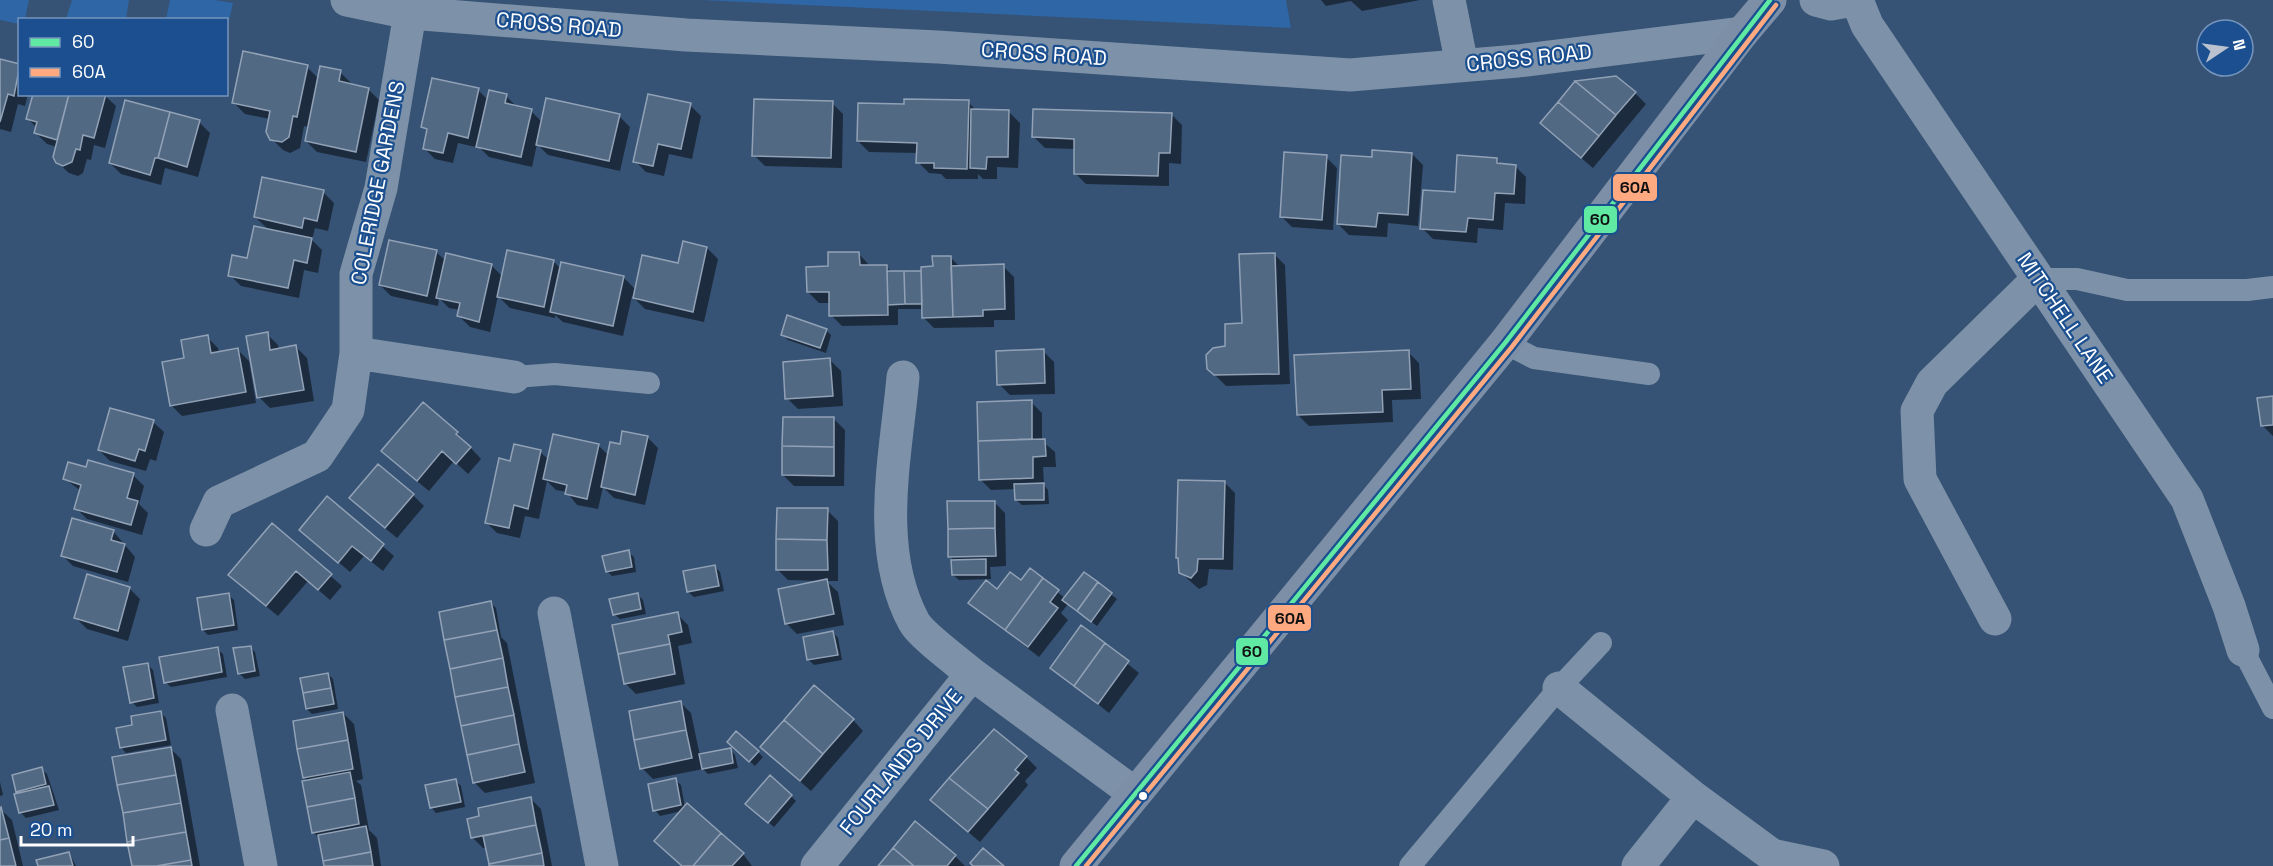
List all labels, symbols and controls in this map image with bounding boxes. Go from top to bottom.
street label: CROSS ROAD [495,6,623,43]
legend [18,18,228,96]
north arrow [2195,18,2255,78]
text: 60 [72,30,95,53]
street label: CROSS ROAD [980,36,1108,71]
street label: CROSS ROAD [1465,37,1593,78]
text: N [2228,37,2251,52]
text: 60A [72,60,106,83]
street label: COLERIDGE GARDENS [344,79,411,287]
line badge: 60A [1612,173,1658,202]
text: 60A [1620,177,1650,198]
line badge: 60 [1583,205,1618,234]
text: 60 [1590,209,1610,230]
street label: MITCHELL LANE [2012,247,2119,388]
line badge: 60A [1267,604,1312,632]
text: 60A [1275,608,1305,629]
line badge: 60 [1235,637,1269,666]
text: 60 [1242,641,1262,662]
street label: FOURLANDS DRIVE [833,683,968,840]
unlabelled marker [1137,790,1149,802]
scale bar [21,809,134,847]
text: 20 m [30,818,73,841]

